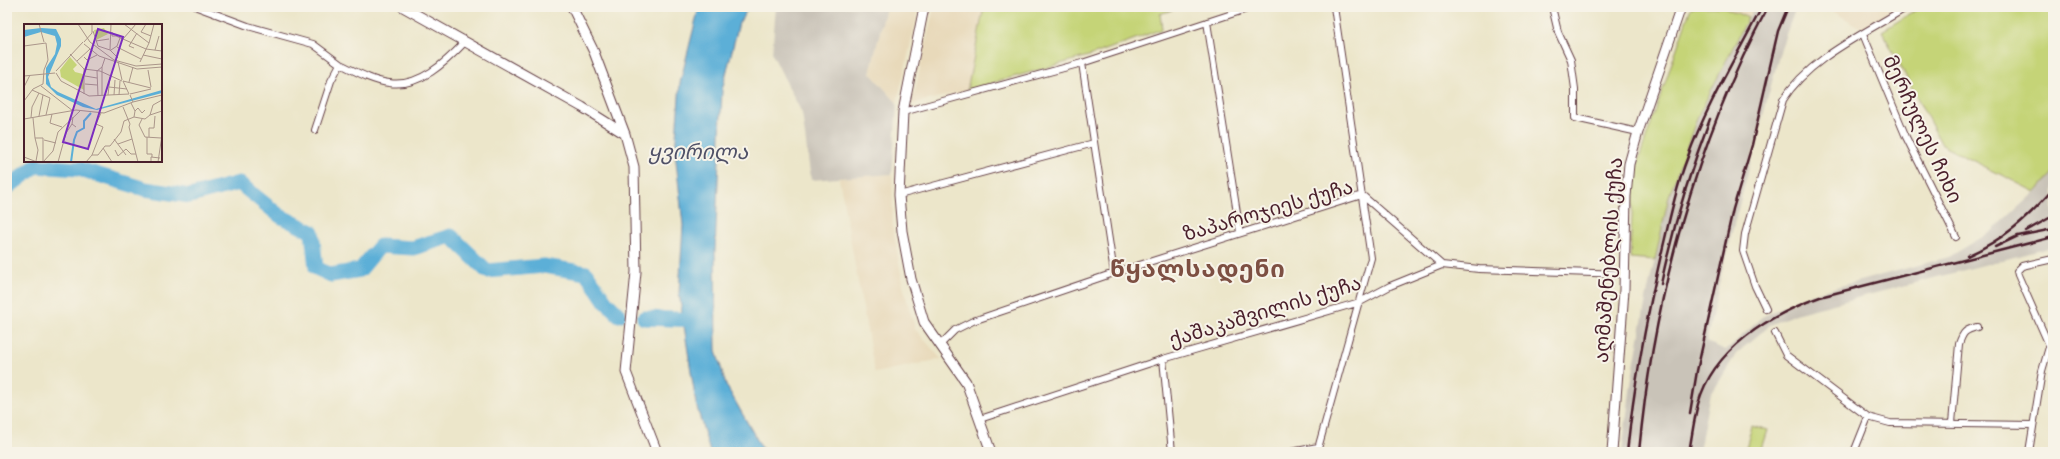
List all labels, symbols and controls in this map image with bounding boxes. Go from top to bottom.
inset map [24,24,162,162]
street label: მერჩულეს ჩიხი [1877,51,1968,207]
water label: ყვირილა [648,139,748,165]
street label: აღმაშენებლის ქუჩა [1589,156,1628,364]
street label: ზაპაროჯიეს ქუჩა [1180,174,1356,247]
district label: წყალსადენი [1110,254,1286,284]
street label: ქაშაკაშვილის ქუჩა [1166,270,1364,353]

